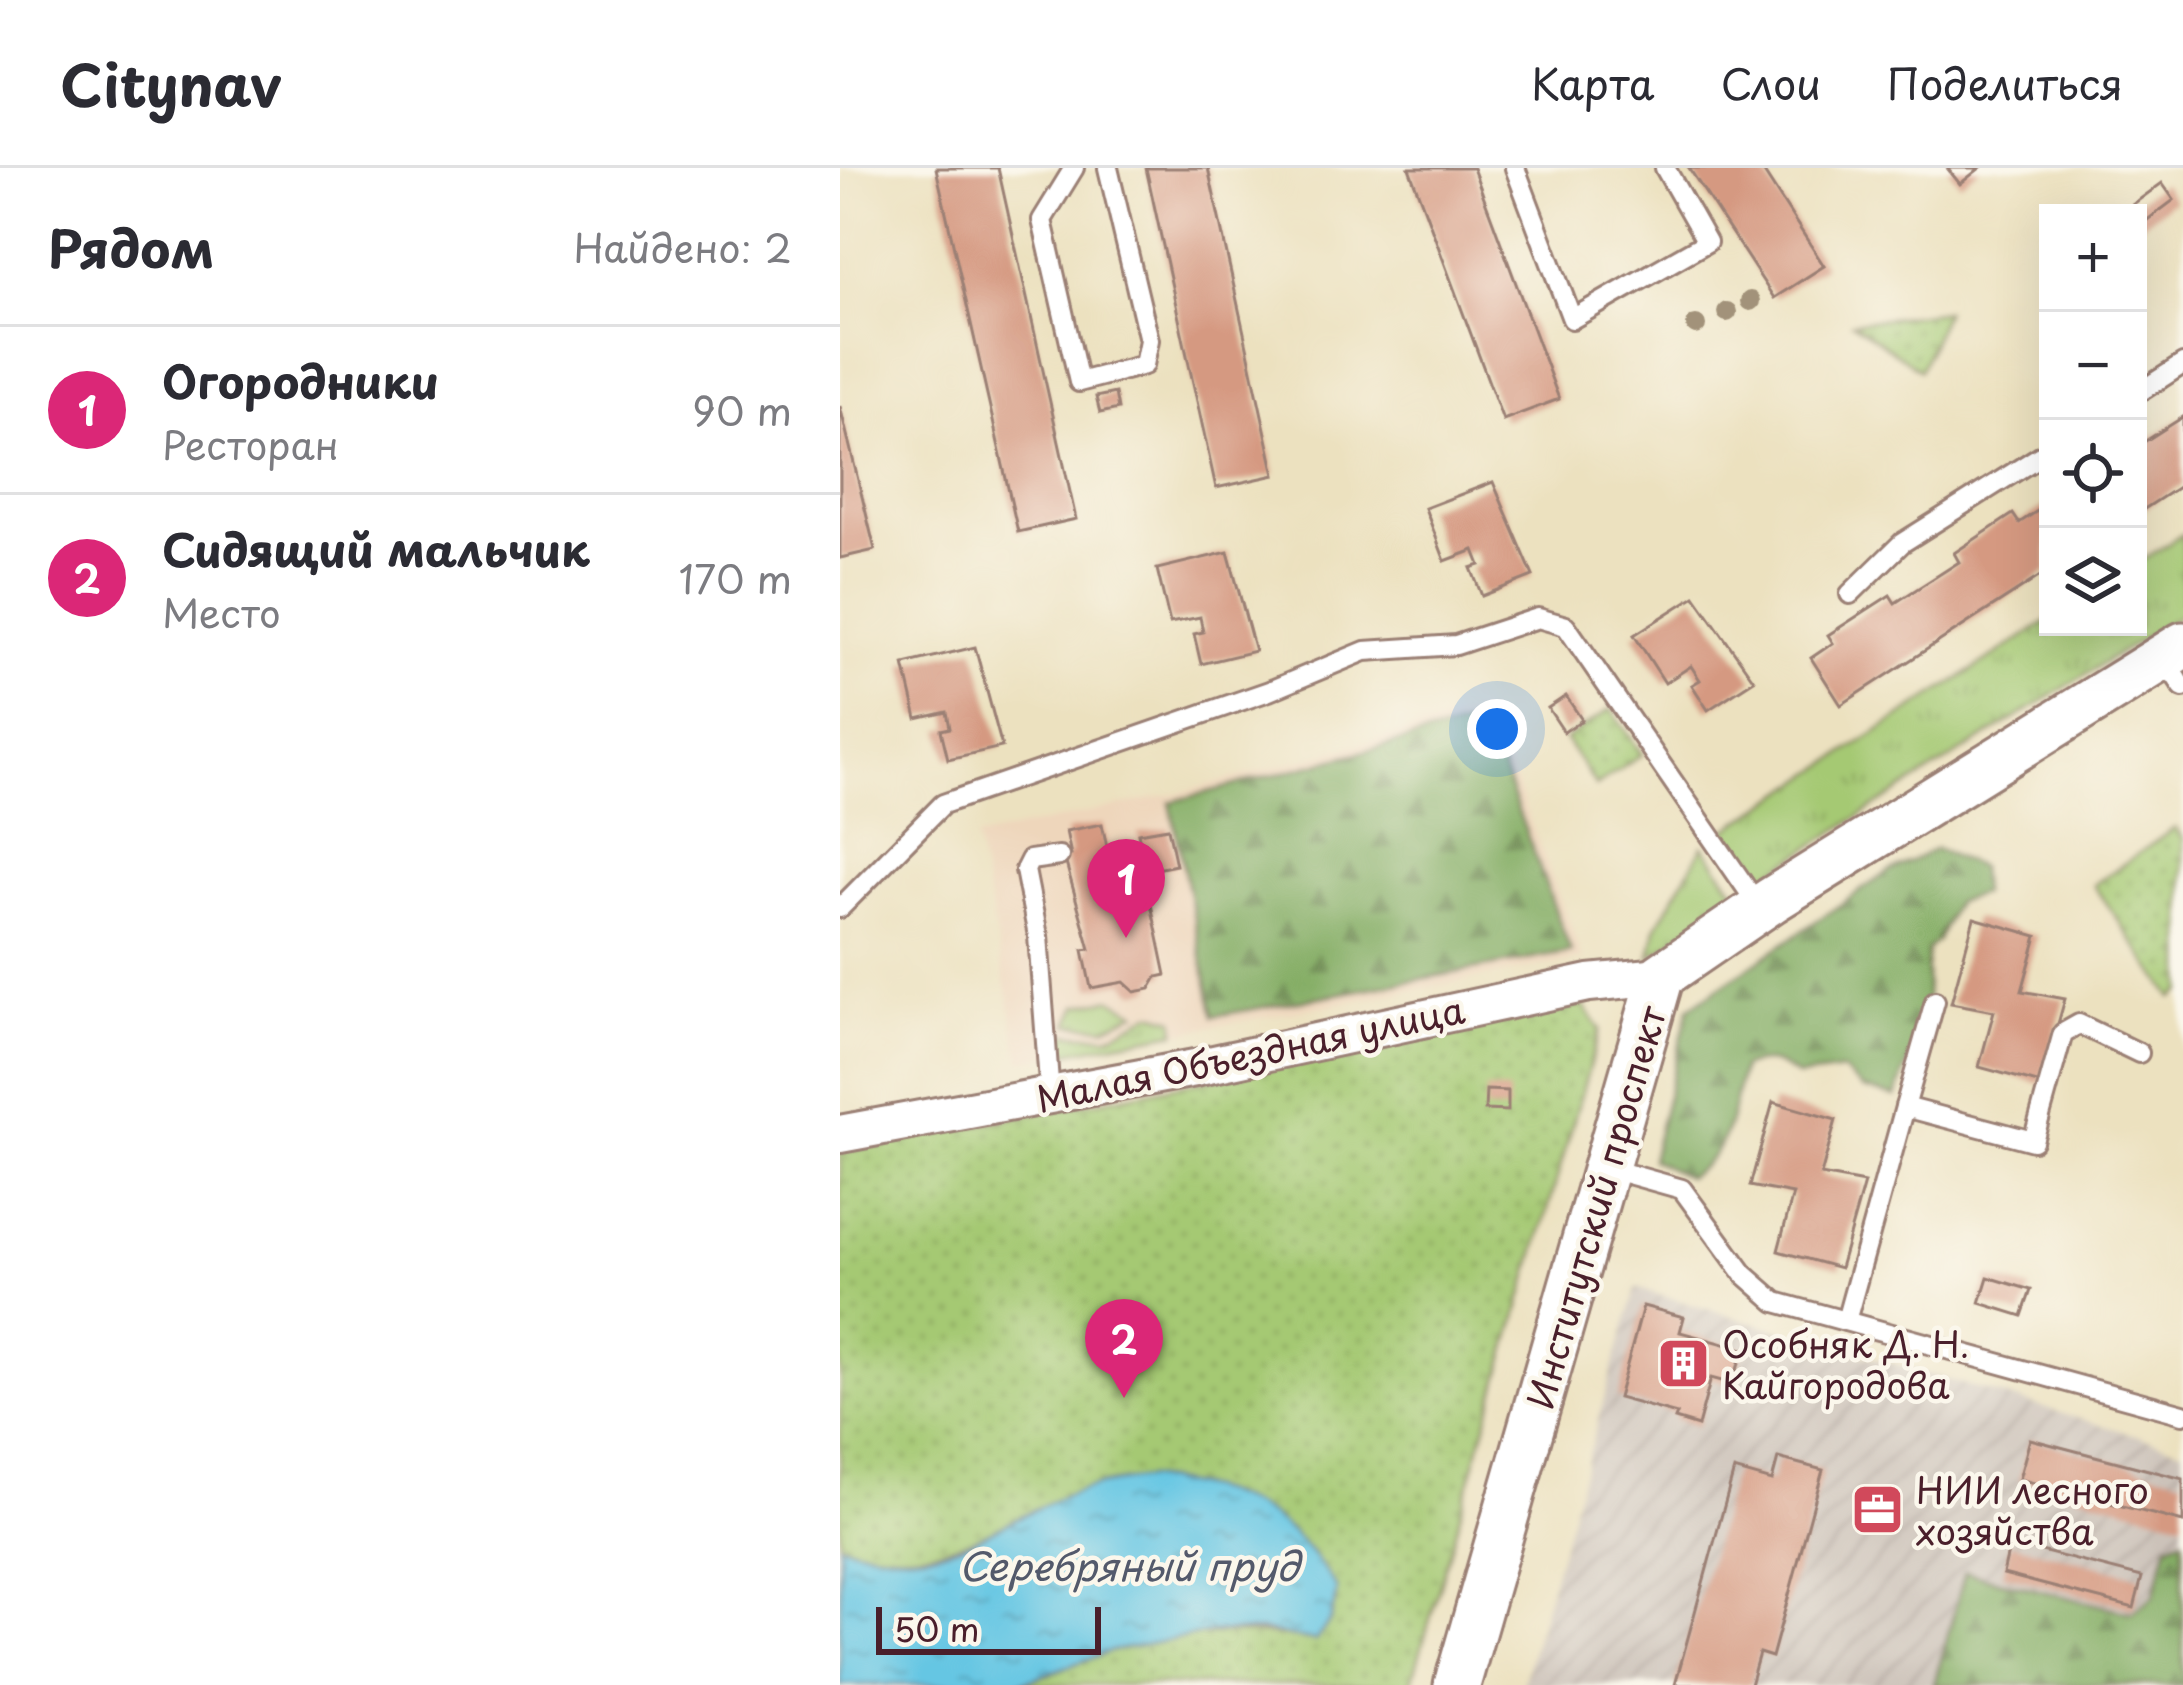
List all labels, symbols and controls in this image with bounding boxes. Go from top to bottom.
text: Citynav [60,40,282,126]
text: Карта [1531,51,1654,114]
text: Слои [1720,51,1821,114]
text: Поделиться [1887,51,2123,114]
map controls [2039,204,2147,636]
button: + [2039,204,2147,312]
text: Рядом [48,208,214,285]
text: Найдено: 2 [573,217,792,276]
button: − [2039,312,2147,420]
text: Огородники [162,346,439,414]
text: 1 [78,380,96,439]
text: 90 m [692,380,792,439]
text: Ресторан [162,414,339,473]
button: locate [2039,420,2147,528]
text: Сидящий мальчик [162,514,590,582]
button: layers [2039,528,2147,636]
text: 2 [73,548,101,607]
text: 170 m [679,548,792,607]
text: Место [162,582,281,641]
your location [1467,699,1527,759]
pin: 1 [1087,839,1165,938]
street label: Малая Объездная улица [1031,981,1469,1125]
street label: Институтский проспект [1512,999,1679,1415]
pin: 2 [1085,1299,1163,1398]
place label: Особняк Д. Н. Кайгородова [1722,1316,1970,1411]
building icon: Особняк Д. Н. Кайгородова [1655,1336,1711,1392]
place label: НИИ лесного хозяйства [1916,1462,2149,1557]
office icon: НИИ лесного хозяйства [1849,1482,1905,1538]
water label: Серебряный пруд [958,1535,1303,1594]
scale bar [876,1601,1101,1654]
text: 50 m [894,1603,980,1653]

